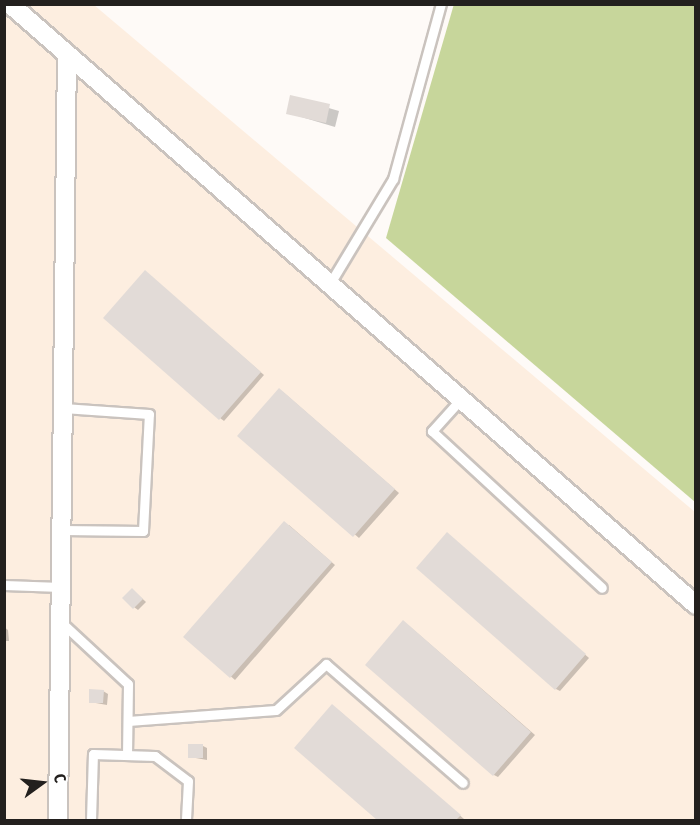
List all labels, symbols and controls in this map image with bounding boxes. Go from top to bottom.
north arrow [12,753,72,813]
text: С [50,772,70,785]

